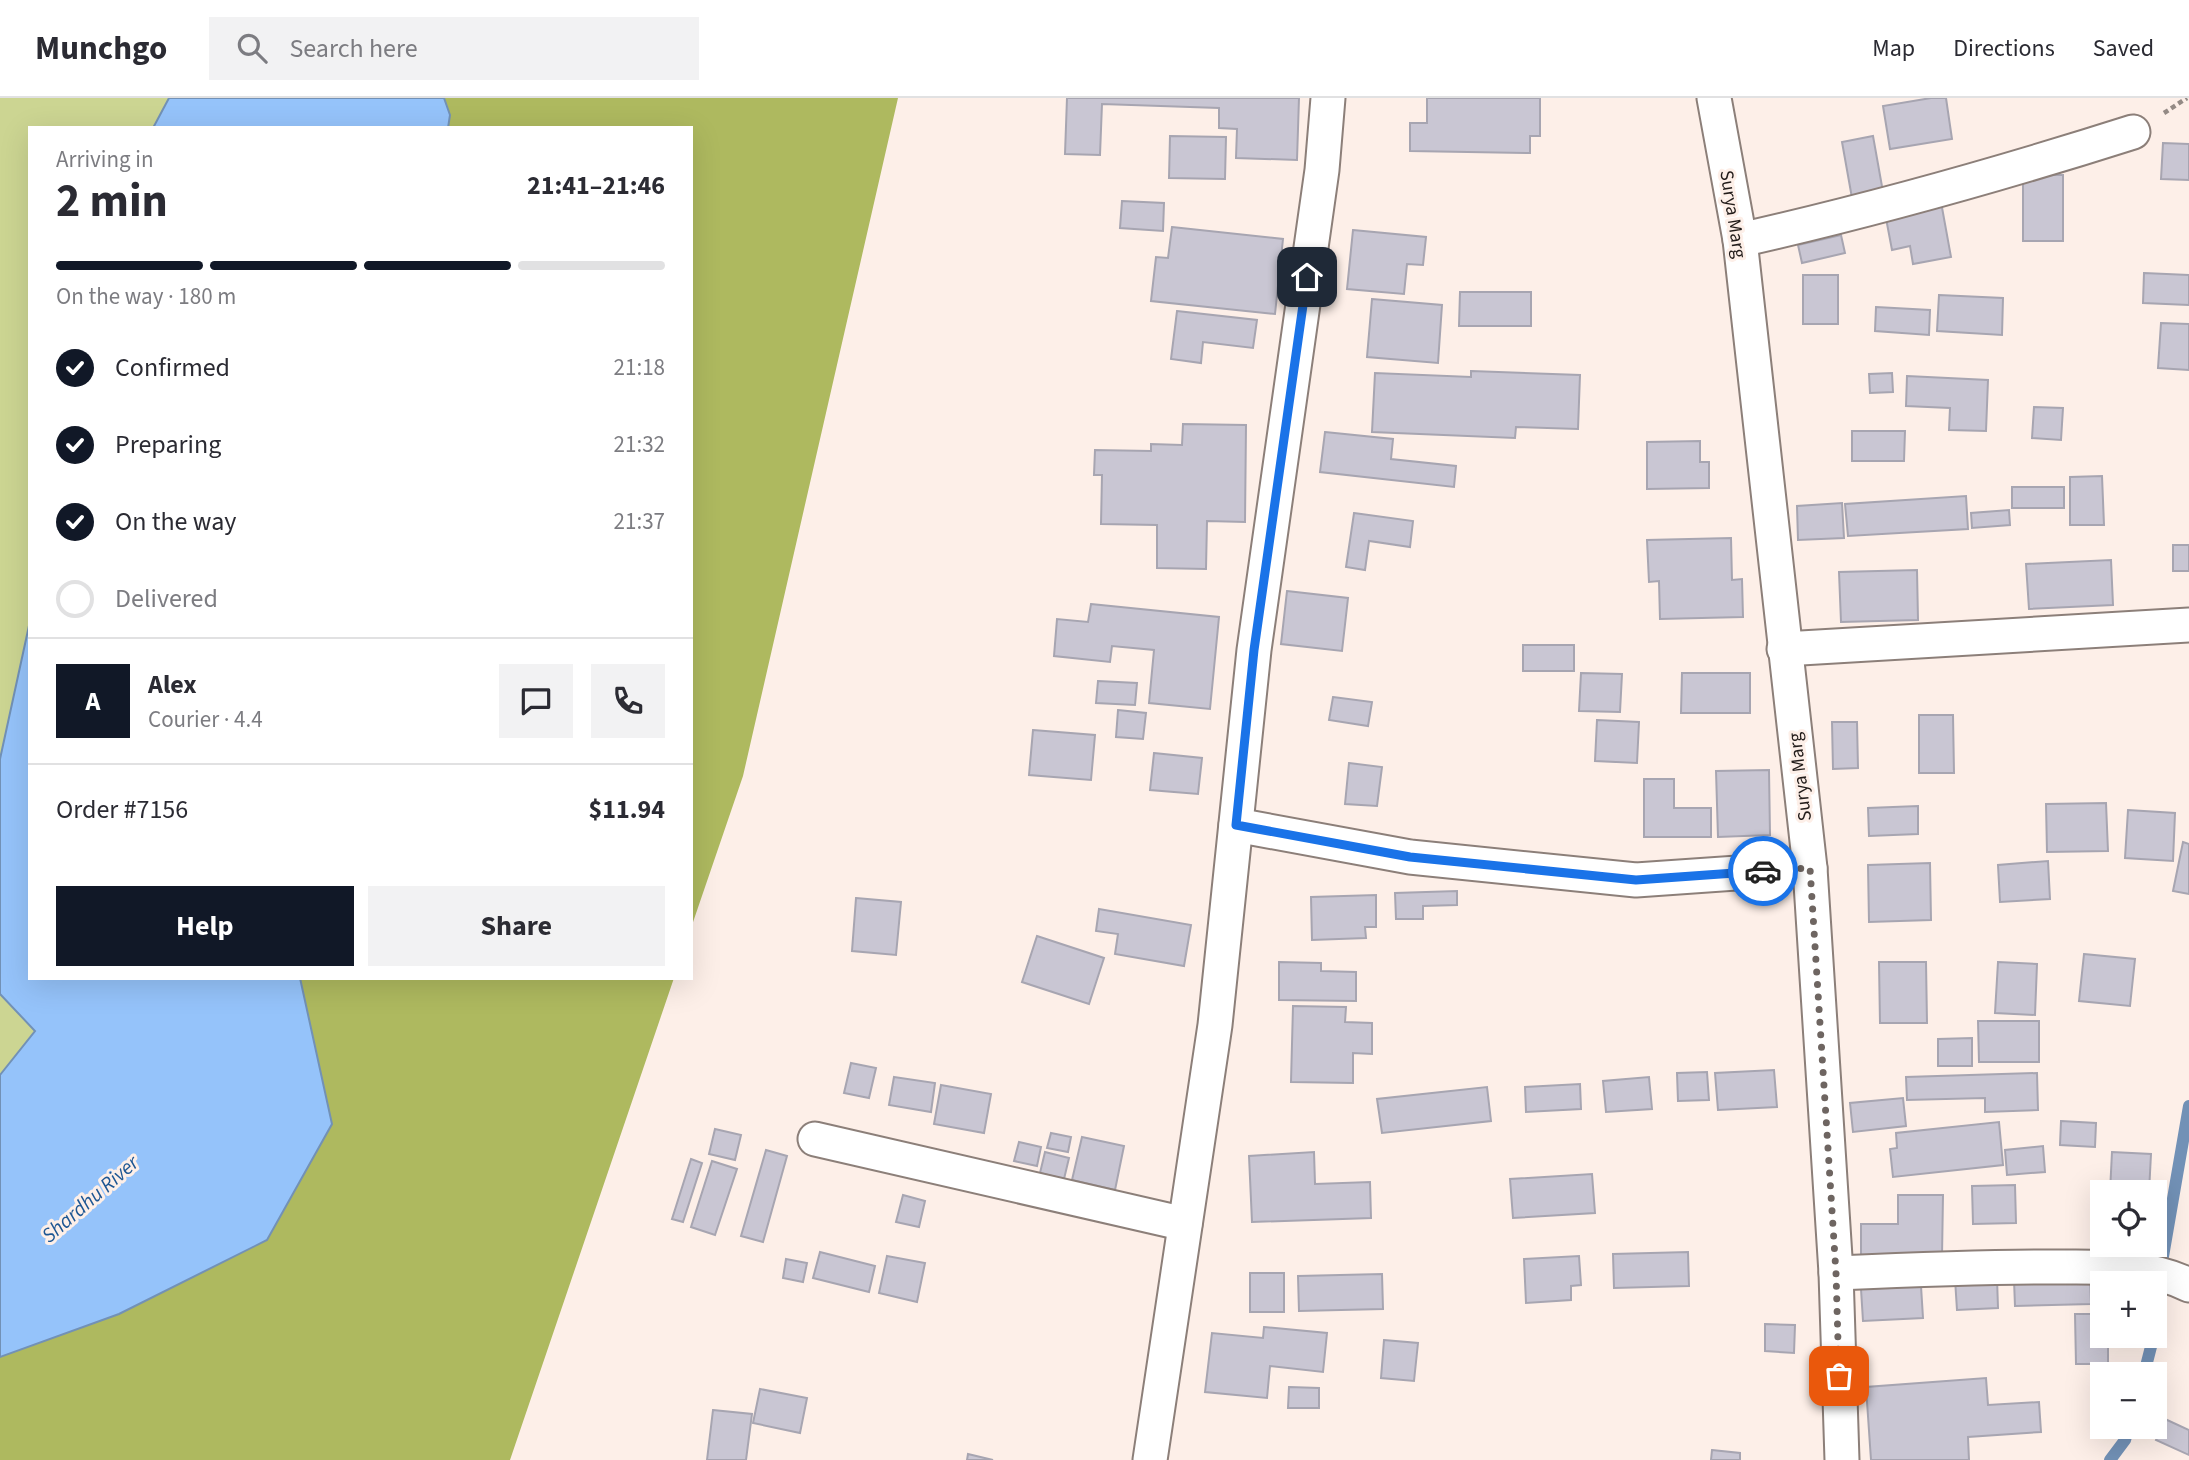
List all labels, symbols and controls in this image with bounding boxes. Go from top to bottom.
search box [209,17,699,80]
text: Munchgo [35,25,167,72]
icon: search [233,29,271,67]
text: Search here [289,30,418,67]
text: Map [1872,31,1915,66]
text: Directions [1953,31,2055,66]
text: Saved [2093,31,2154,66]
text: Arriving in [56,143,154,176]
text: 21:41–21:46 [527,167,665,204]
street label: Surya Marg [1712,168,1753,261]
text: 2 min [56,169,168,234]
pin [1277,247,1337,307]
icon: home [1288,258,1326,296]
text: On the way · 180 m [56,280,236,313]
icon: check [56,349,94,387]
text: Confirmed [115,349,230,386]
text: 21:18 [614,351,665,384]
icon: check [56,426,94,464]
text: Preparing [115,426,221,463]
text: 21:32 [614,428,665,461]
icon: check [56,503,94,541]
text: On the way [115,503,236,540]
text: 21:37 [614,505,665,538]
text: Delivered [115,580,218,617]
button: chat [499,664,573,738]
button: phone [591,664,665,738]
text: Alex [148,666,197,703]
text: A [86,683,100,720]
text: Courier · 4.4 [148,703,263,736]
street label: Surya Marg [1782,731,1819,823]
text: Order #7156 [56,791,188,828]
text: $11.94 [589,791,665,828]
courier [1728,836,1798,906]
icon: car [1744,852,1782,890]
button: Help [56,886,354,966]
button: Share [368,886,665,966]
water label: Shardhu River [35,1148,146,1250]
map controls [2090,1180,2167,1439]
button: locate [2090,1180,2167,1257]
button: + [2090,1271,2167,1348]
pin [1809,1346,1869,1406]
icon: bag [1820,1357,1858,1395]
button: − [2090,1362,2167,1439]

